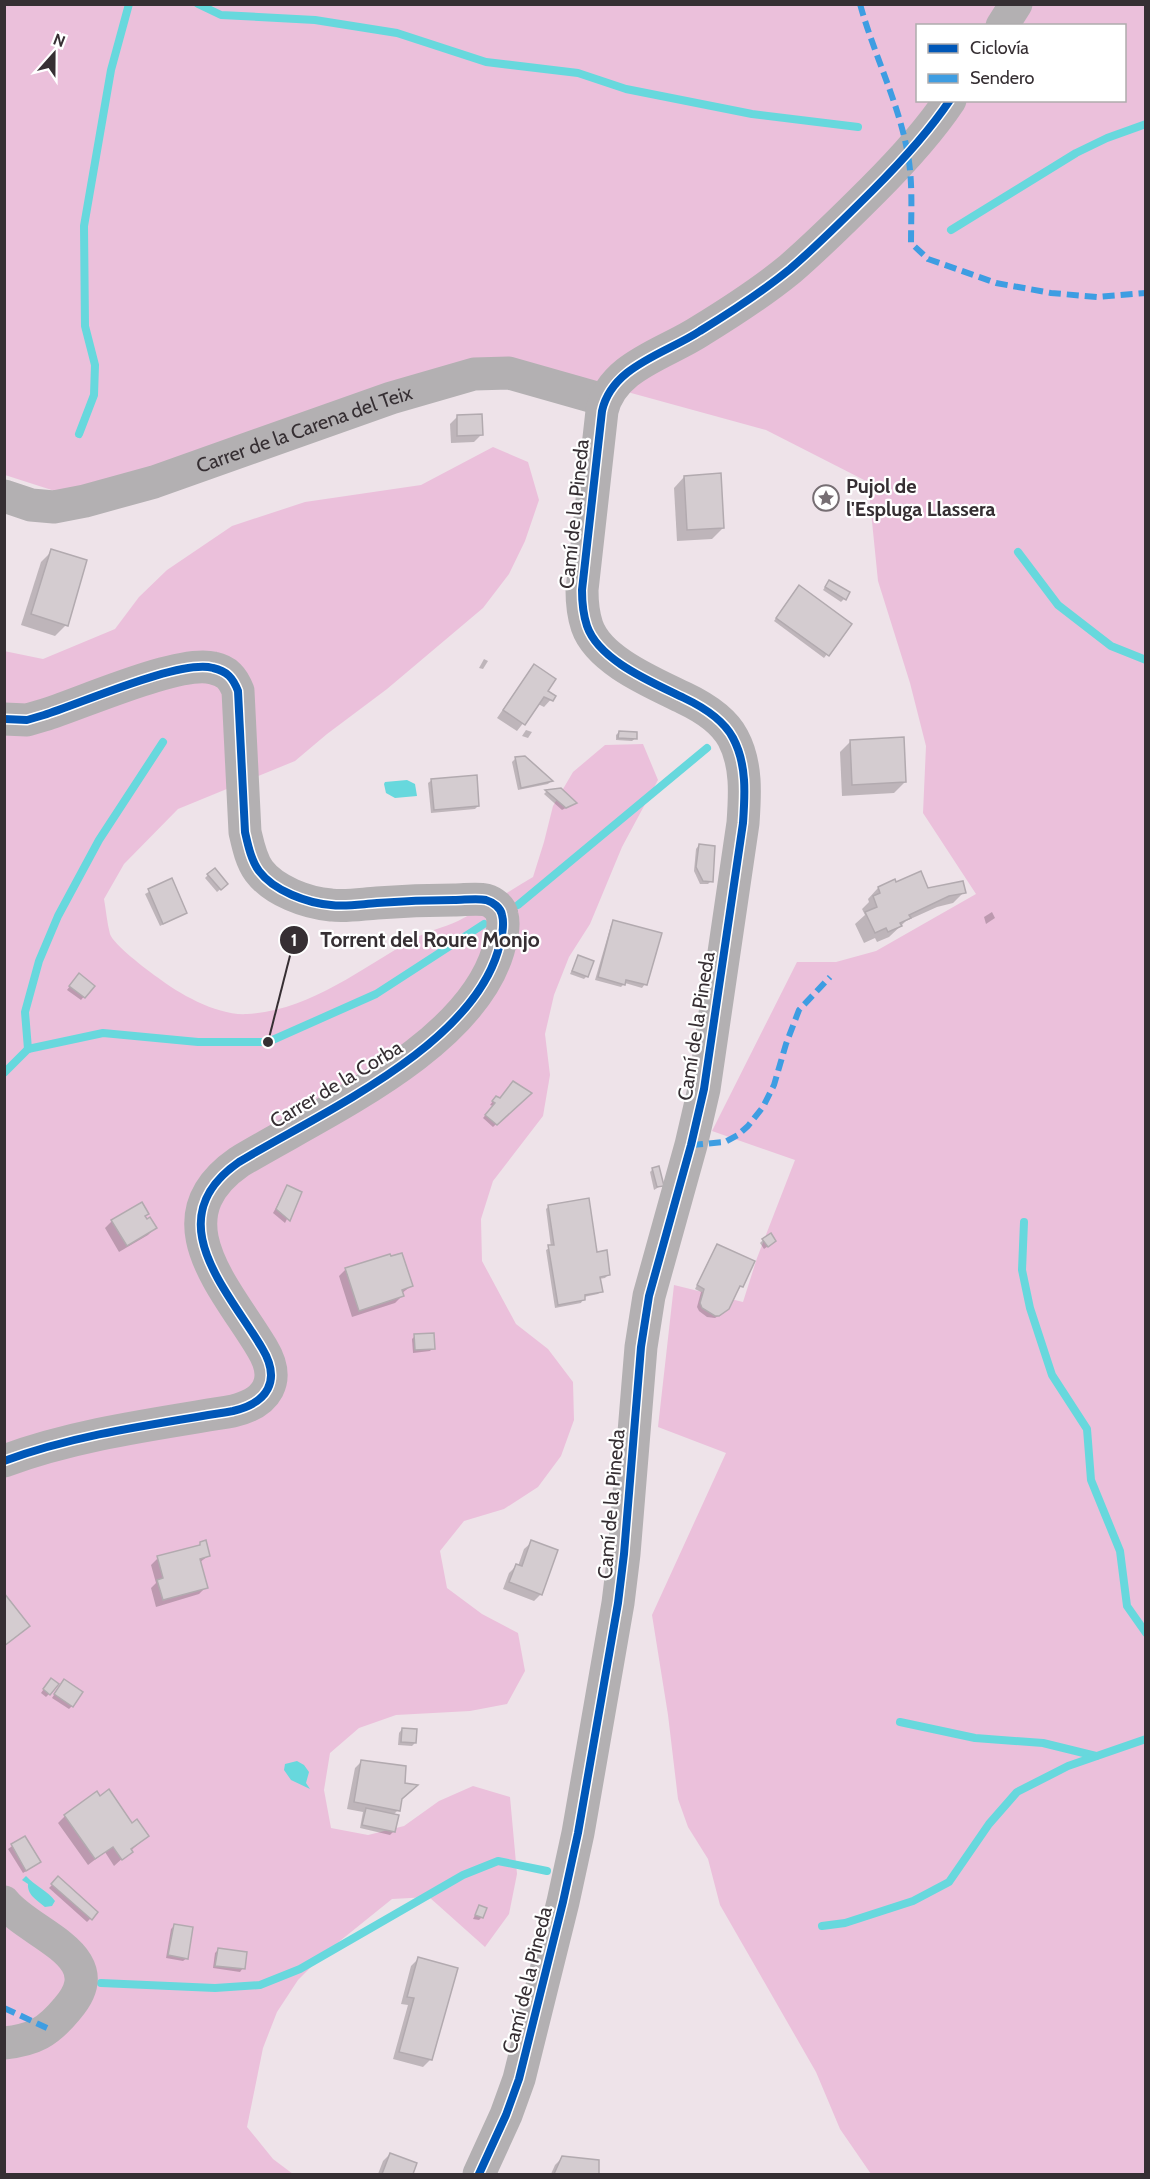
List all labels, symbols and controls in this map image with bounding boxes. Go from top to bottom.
north arrow [24,24,84,84]
legend [916,24,1126,102]
text: N [51,30,68,51]
text: Ciclovía [970,37,1029,59]
text: Sendero [970,67,1034,89]
street label: Carrer de la Carena del Teix [193,380,416,478]
street label: Camí de la Pineda [554,437,594,590]
place label: Pujol de l'Espluga Llassera [846,474,996,521]
place icon: Pujol de l'Espluga Llassera [811,483,841,513]
callout: Torrent del Roure Monjo [279,920,552,959]
text: Torrent del Roure Monjo [320,927,540,952]
text: 1 [291,929,297,951]
street label: Camí de la Pineda [672,949,720,1102]
street label: Carrer de la Corba [265,1035,407,1133]
street label: Camí de la Pineda [592,1428,630,1580]
street label: Camí de la Pineda [497,1904,557,2056]

